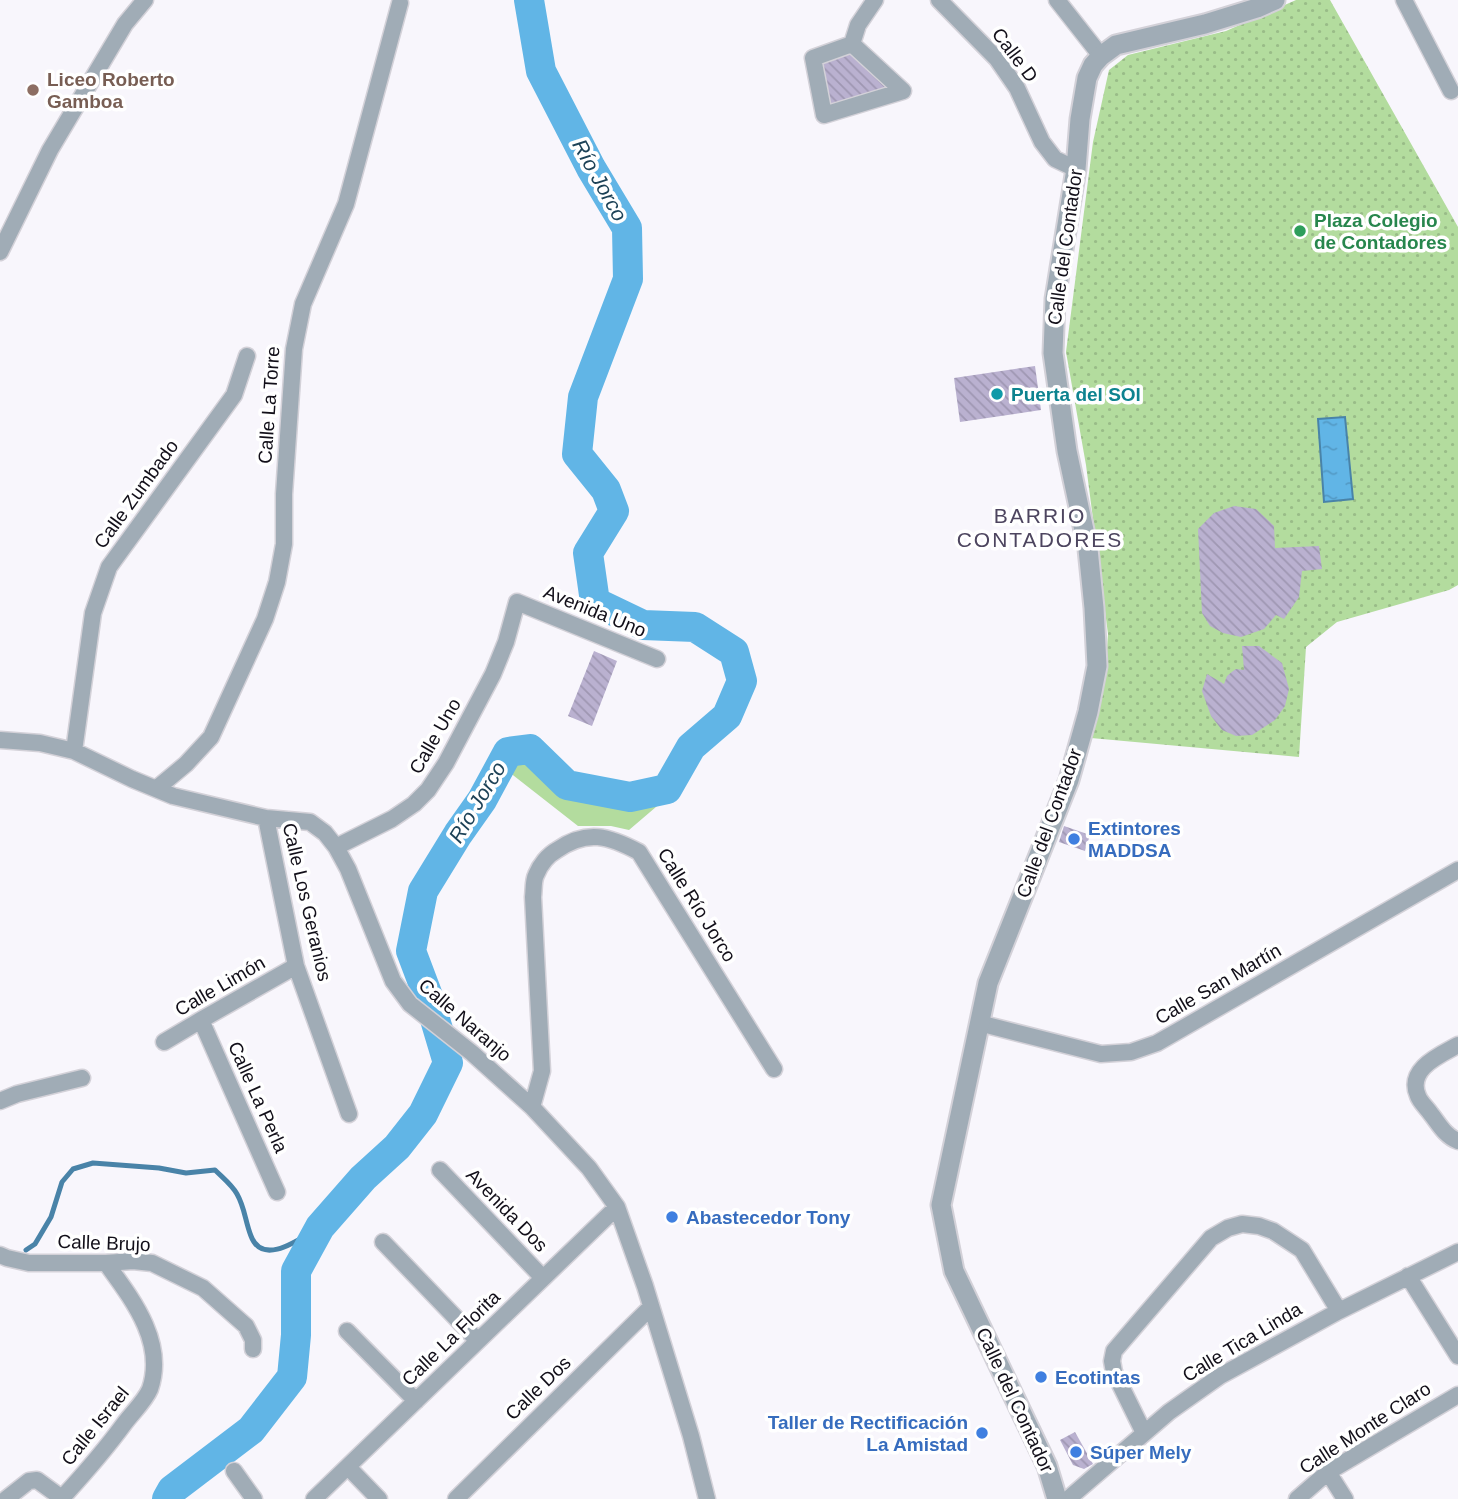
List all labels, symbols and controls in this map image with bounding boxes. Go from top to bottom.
street label: Calle D [988,24,1042,86]
place label: Liceo Roberto Gamboa [47,69,175,112]
marker: Liceo Roberto Gamboa [25,82,41,98]
water label: Río Jorco [568,135,632,225]
street label: Calle del Contador [1044,167,1086,326]
place label: Plaza Colegio de Contadores [1314,210,1447,253]
marker: Plaza Colegio de Contadores [1292,223,1308,239]
street label: Calle La Torre [254,345,284,465]
place label: Puerta del SOl [1011,384,1141,405]
marker: Puerta del SOl [989,386,1005,402]
street label: Calle Zumbado [90,436,182,552]
district label: BARRIO CONTADORES [957,504,1123,551]
street label: Avenida Uno [541,581,649,641]
street label: Calle Uno [405,695,465,777]
street label: Calle del Contador [1012,745,1086,901]
water label: Río Jorco [444,757,510,846]
place label: Extintores MADDSA [1088,818,1181,861]
street label: Calle Los Geranios [279,821,335,983]
marker: Extintores MADDSA [1066,831,1082,847]
street label: Calle Río Jorco [654,844,740,966]
street label: Calle San Martín [1151,940,1285,1028]
street label: Calle Limón [171,952,269,1020]
street label: Calle Naranjo [415,974,515,1066]
street label: Calle La Perla [224,1038,292,1156]
street label: Avenida Dos [462,1164,552,1256]
place label: Abastecedor Tony [686,1207,851,1228]
marker: Abastecedor Tony [664,1209,680,1225]
street label: Calle Brujo [57,1231,151,1255]
street label: Calle La Florita [398,1286,505,1390]
street label: Calle Tica Linda [1179,1298,1306,1386]
street label: Calle del Contador [972,1324,1058,1476]
street label: Calle Dos [501,1352,575,1424]
place label: Ecotintas [1055,1367,1141,1388]
marker: Ecotintas [1033,1369,1049,1385]
street label: Calle Monte Claro [1296,1378,1434,1478]
street label: Calle Israel [57,1382,133,1470]
place label: Taller de Rectificación La Amistad [768,1412,968,1455]
marker: Taller de Rectificación La Amistad [974,1425,990,1441]
place label: Súper Mely [1090,1442,1192,1463]
marker: Súper Mely [1068,1444,1084,1460]

